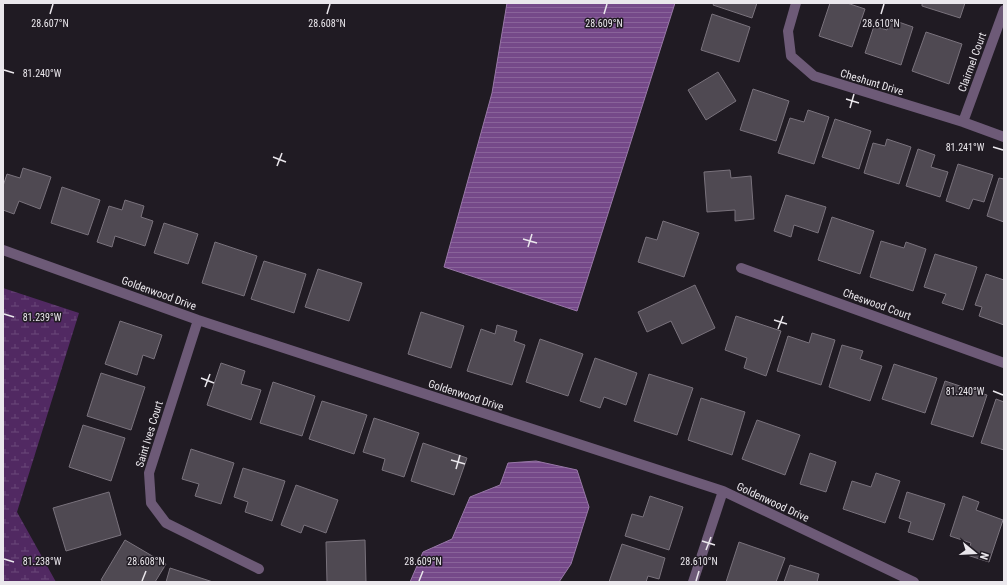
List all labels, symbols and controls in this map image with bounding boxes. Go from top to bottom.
text: 28.607°N [31,18,69,29]
text: 28.608°N [308,18,346,29]
text: 28.609°N [585,18,623,29]
text: 28.610°N [862,18,900,29]
street label: Clairmel Court [956,31,989,94]
street label: Cheshunt Drive [839,67,905,98]
text: 81.240°W [23,68,62,79]
text: 81.241°W [946,142,985,153]
street label: Goldenwood Drive [120,274,198,313]
street label: Cheswood Court [841,286,913,323]
text: 81.239°W [23,312,62,323]
street label: Goldenwood Drive [426,377,505,414]
text: 81.240°W [946,386,985,397]
street label: Saint Ives Court [133,399,166,469]
street label: Goldenwood Drive [734,480,811,525]
north arrow [955,533,995,573]
text: N [977,551,991,561]
text: 81.238°W [23,556,62,567]
text: 28.608°N [127,556,165,567]
text: 28.609°N [404,556,442,567]
text: 28.610°N [680,556,718,567]

